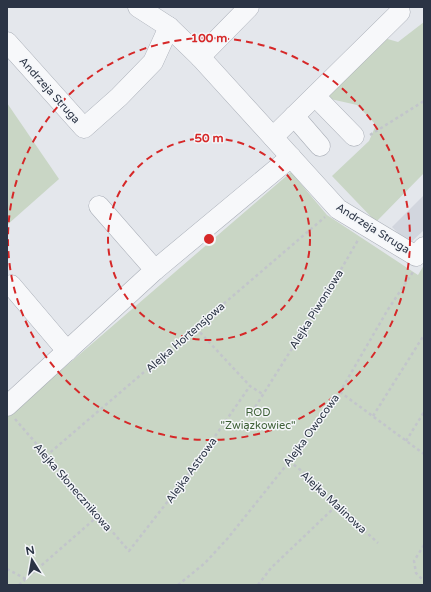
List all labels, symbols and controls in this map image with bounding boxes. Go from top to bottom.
text: 100 m [191,31,227,45]
street label: Andrzeja Struga [17,55,83,126]
text: 50 m [194,131,224,145]
street label: Andrzeja Struga [334,201,412,256]
centre of rings [202,232,216,246]
street label: Alejka Piwoniowa [287,267,346,351]
street label: Alejka Hortensjowa [143,300,227,375]
street label: Alejka Owocowa [281,392,342,469]
park label: ROD "Związkowiec" [220,406,296,432]
street label: Alejka Astrowa [163,435,220,506]
street label: Alejka Słonecznikowa [31,441,114,534]
street label: Alejka Malinowa [298,469,369,536]
north arrow [12,540,52,580]
text: N [25,543,36,558]

